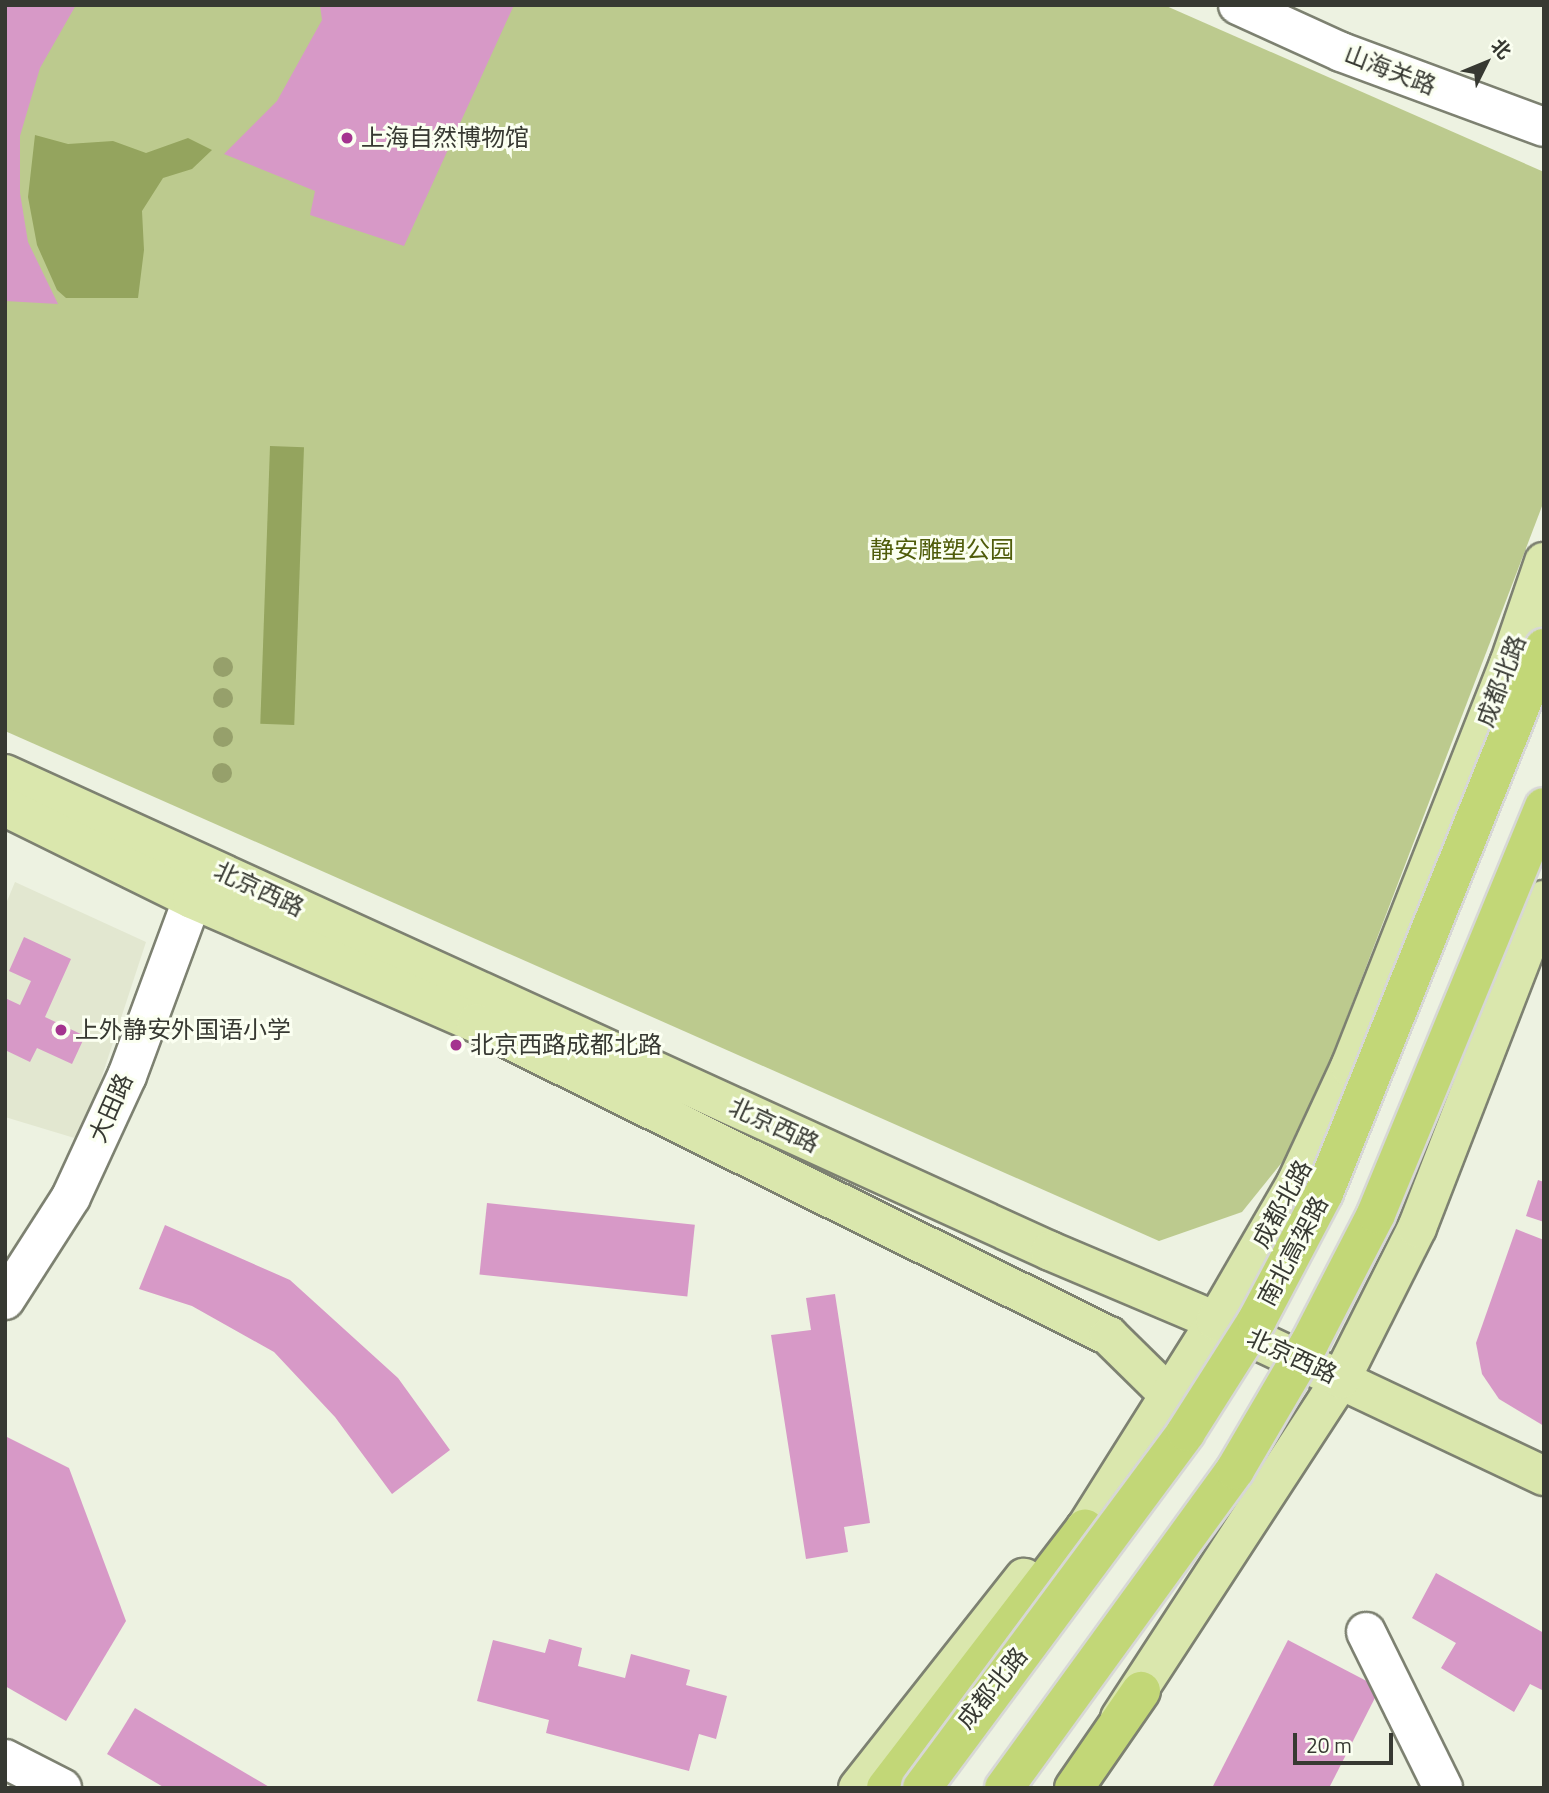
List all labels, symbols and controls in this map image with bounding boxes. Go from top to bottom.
north arrow [1451,28,1521,98]
text: 北 [1485,31,1519,65]
street label: 山海关路 [1340,39,1440,101]
place label: 上海自然博物馆 [361,124,529,152]
marker: 上海自然博物馆 [339,130,355,146]
park label: 静安雕塑公园 [870,536,1014,564]
street label: 成都北路 [1470,631,1532,731]
street label: 北京西路 [209,856,309,922]
place label: 上外静安外国语小学 [75,1016,291,1044]
marker: 上外静安外国语小学 [53,1022,69,1038]
place label: 北京西路成都北路 [470,1031,662,1059]
marker: 北京西路成都北路 [448,1037,464,1053]
street label: 大田路 [83,1069,139,1147]
street label: 北京西路 [724,1092,824,1158]
street label: 成都北路 [1246,1155,1318,1253]
street label: 南北高架路 [1252,1191,1334,1311]
street label: 北京西路 [1242,1323,1342,1389]
street label: 成都北路 [951,1642,1033,1734]
scale bar [1297,1720,1397,1764]
text: 20 m [1306,1729,1352,1761]

